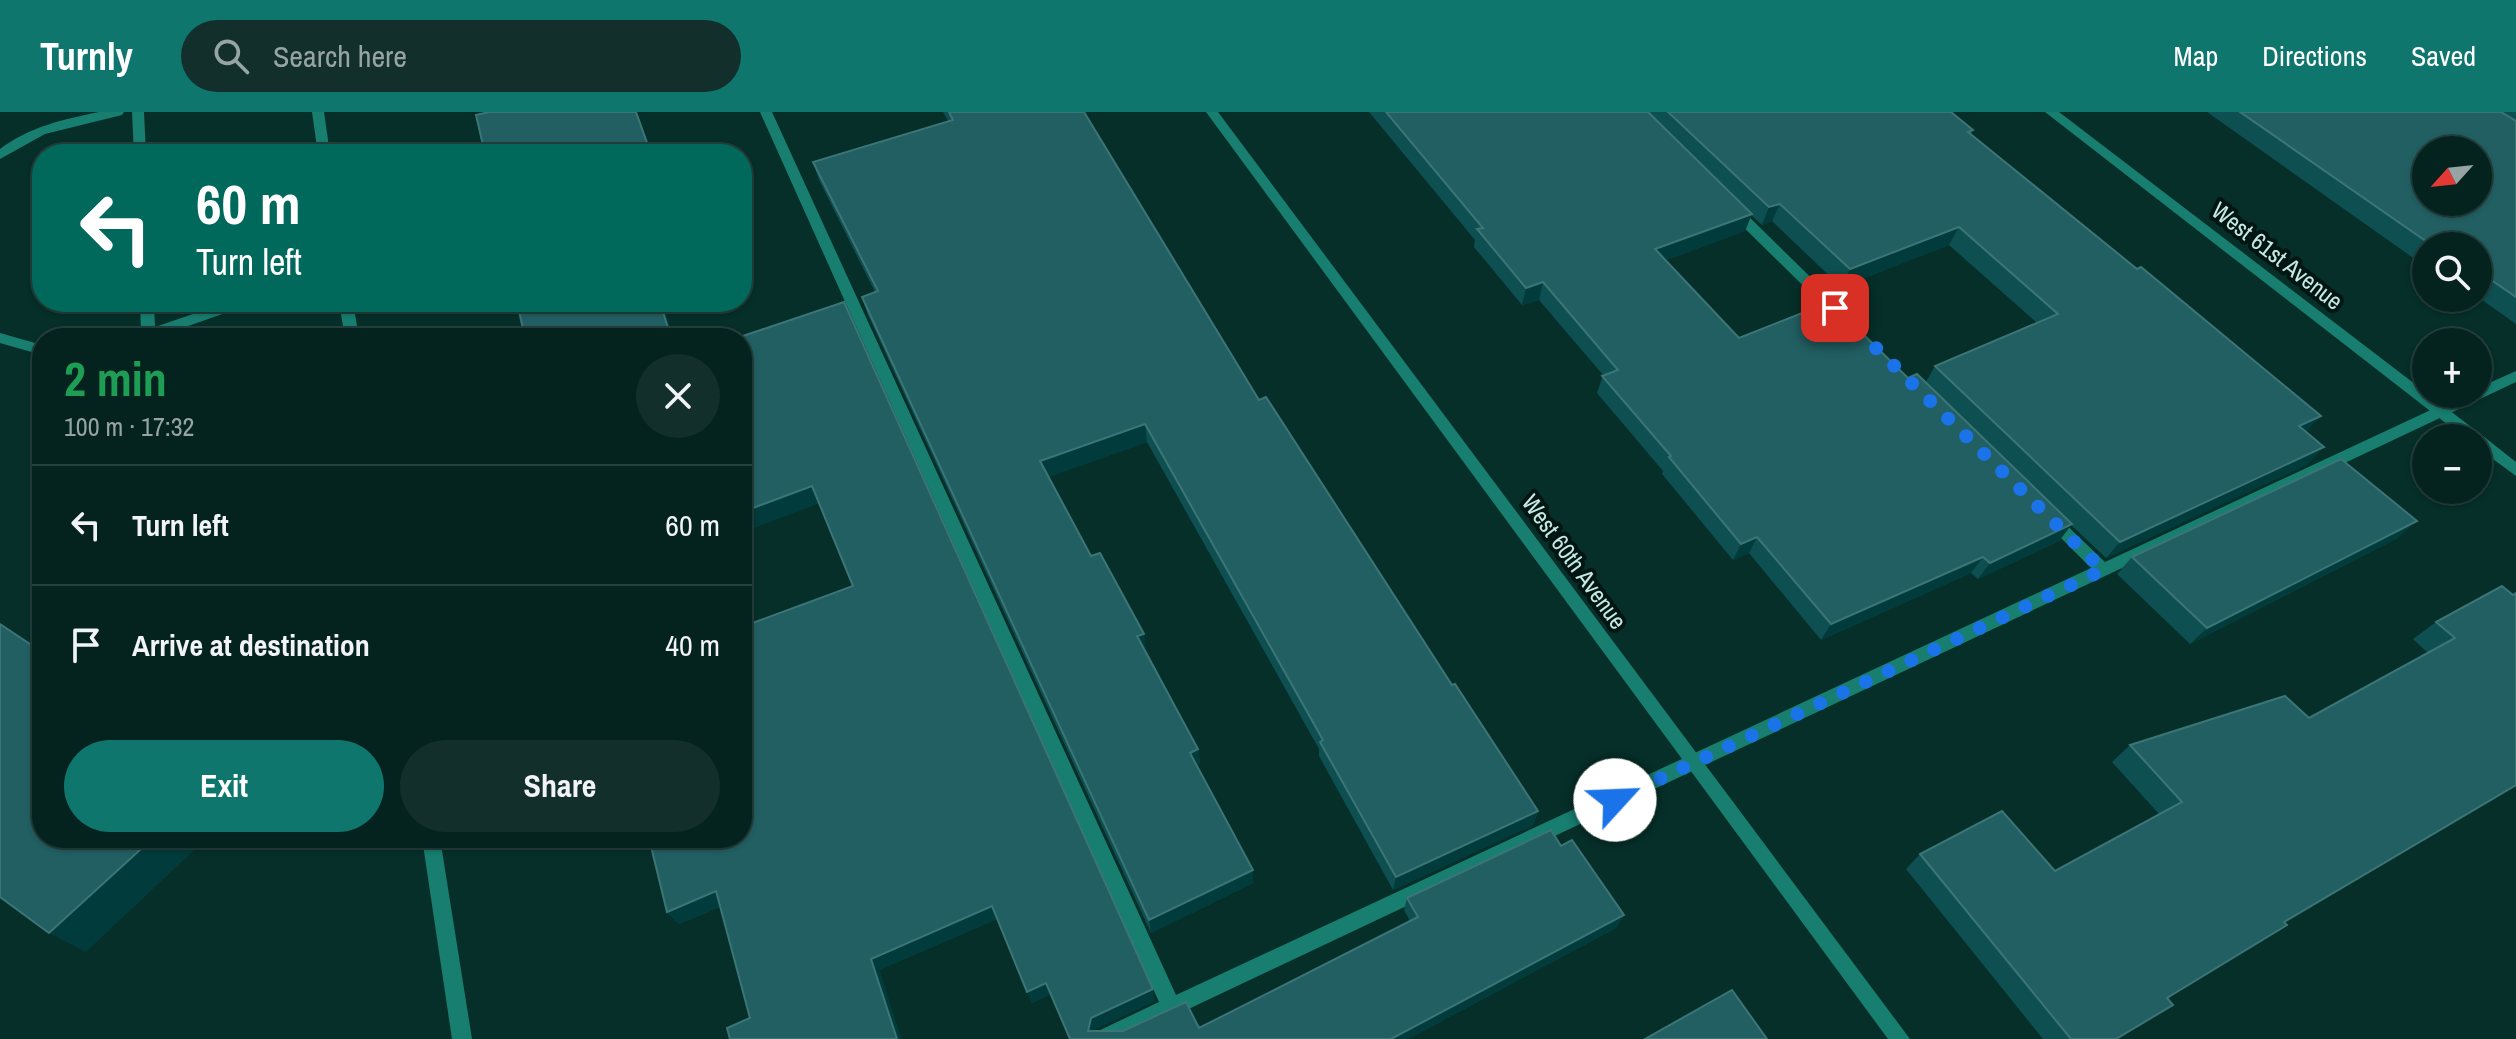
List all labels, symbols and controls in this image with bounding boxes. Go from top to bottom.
search box [181,20,741,92]
text: Turnly [40,31,133,82]
icon: search [209,34,253,78]
text: Search here [273,36,407,76]
text: Map [2174,37,2218,75]
text: Directions [2262,37,2367,75]
text: Saved [2411,37,2476,75]
north arrow [2412,136,2492,216]
map controls [2412,136,2492,504]
text: 60 m [196,166,301,241]
icon: left [64,176,168,280]
street label: West 61st Avenue [2206,194,2350,316]
button: search [2412,232,2492,312]
text: Turn left [196,238,302,286]
pin [1801,274,1869,342]
icon: arrive [1813,286,1857,330]
button: + [2412,328,2492,408]
text: 2 min [64,346,167,411]
button: close [636,354,720,438]
text: 100 m · 17:32 [64,409,194,444]
button: − [2412,424,2492,504]
street label: West 60th Avenue [1515,488,1635,635]
icon: left [64,503,108,547]
text: Turn left [132,505,229,545]
text: 60 m [665,505,720,545]
icon: arrive [64,623,108,667]
text: Arrive at destination [132,625,370,665]
text: 40 m [665,625,720,665]
button: Exit [64,740,384,832]
button: Share [400,740,720,832]
position arrow [1573,758,1657,842]

